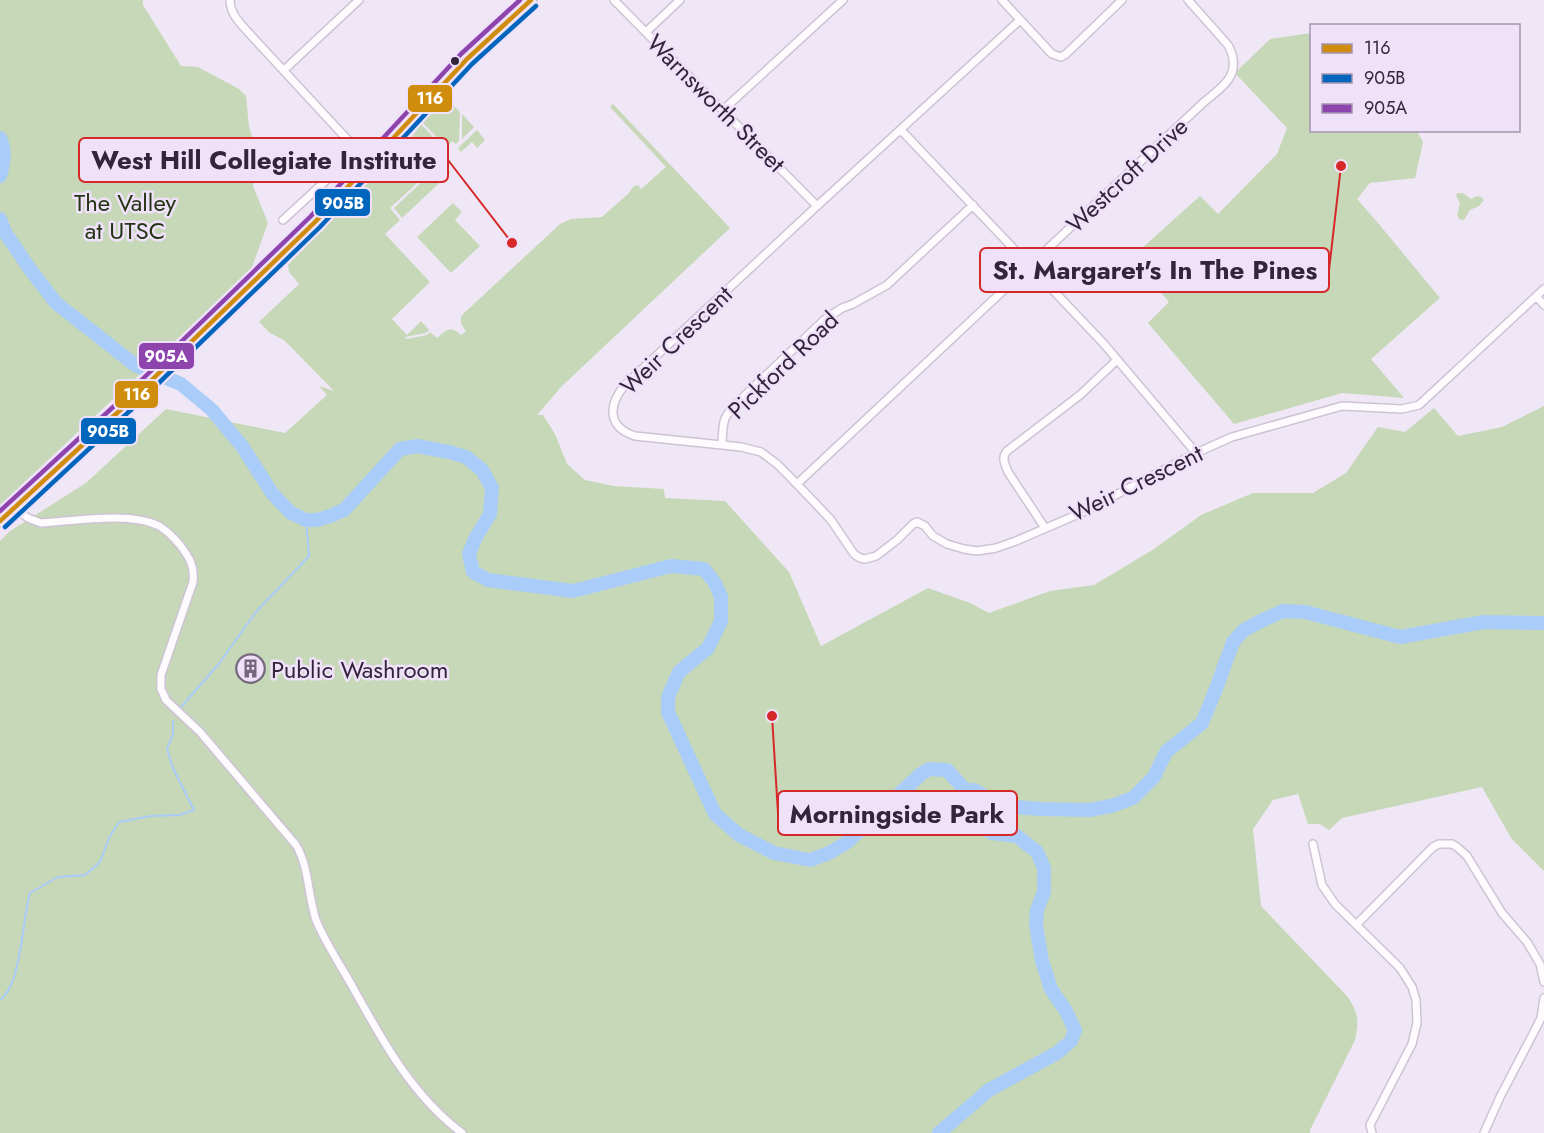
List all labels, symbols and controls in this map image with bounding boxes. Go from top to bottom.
legend [1310,24,1520,132]
street label: Warnsworth Street [639,26,793,180]
text: 116 [1364,35,1391,61]
unlabelled marker [449,55,461,67]
text: 905B [1364,65,1405,91]
line badge: 116 [407,84,453,113]
text: 116 [417,87,444,110]
text: 905A [1364,95,1407,121]
street label: Westcroft Drive [1058,109,1196,241]
callout: West Hill Collegiate Institute [79,138,448,182]
text: West Hill Collegiate Institute [91,141,437,179]
park label: The Valley at UTSC [74,185,176,248]
line badge: 905B [314,188,371,217]
text: 905B [322,192,364,215]
callout: St. Margaret's In The Pines [980,248,1329,292]
text: St. Margaret's In The Pines [993,251,1318,289]
street label: Weir Crescent [612,277,740,403]
street label: Pickford Road [720,303,846,427]
line badge: 905A [138,342,195,370]
text: 905A [144,345,188,368]
line badge: 116 [114,380,159,409]
text: 116 [124,383,151,406]
line badge: 905B [80,417,137,445]
text: 905B [87,420,129,443]
street label: Weir Crescent [1063,436,1209,530]
place label: Public Washroom [271,652,448,687]
building icon: Public Washroom [234,653,266,685]
callout: Morningside Park [778,791,1017,835]
text: Morningside Park [789,795,1005,833]

